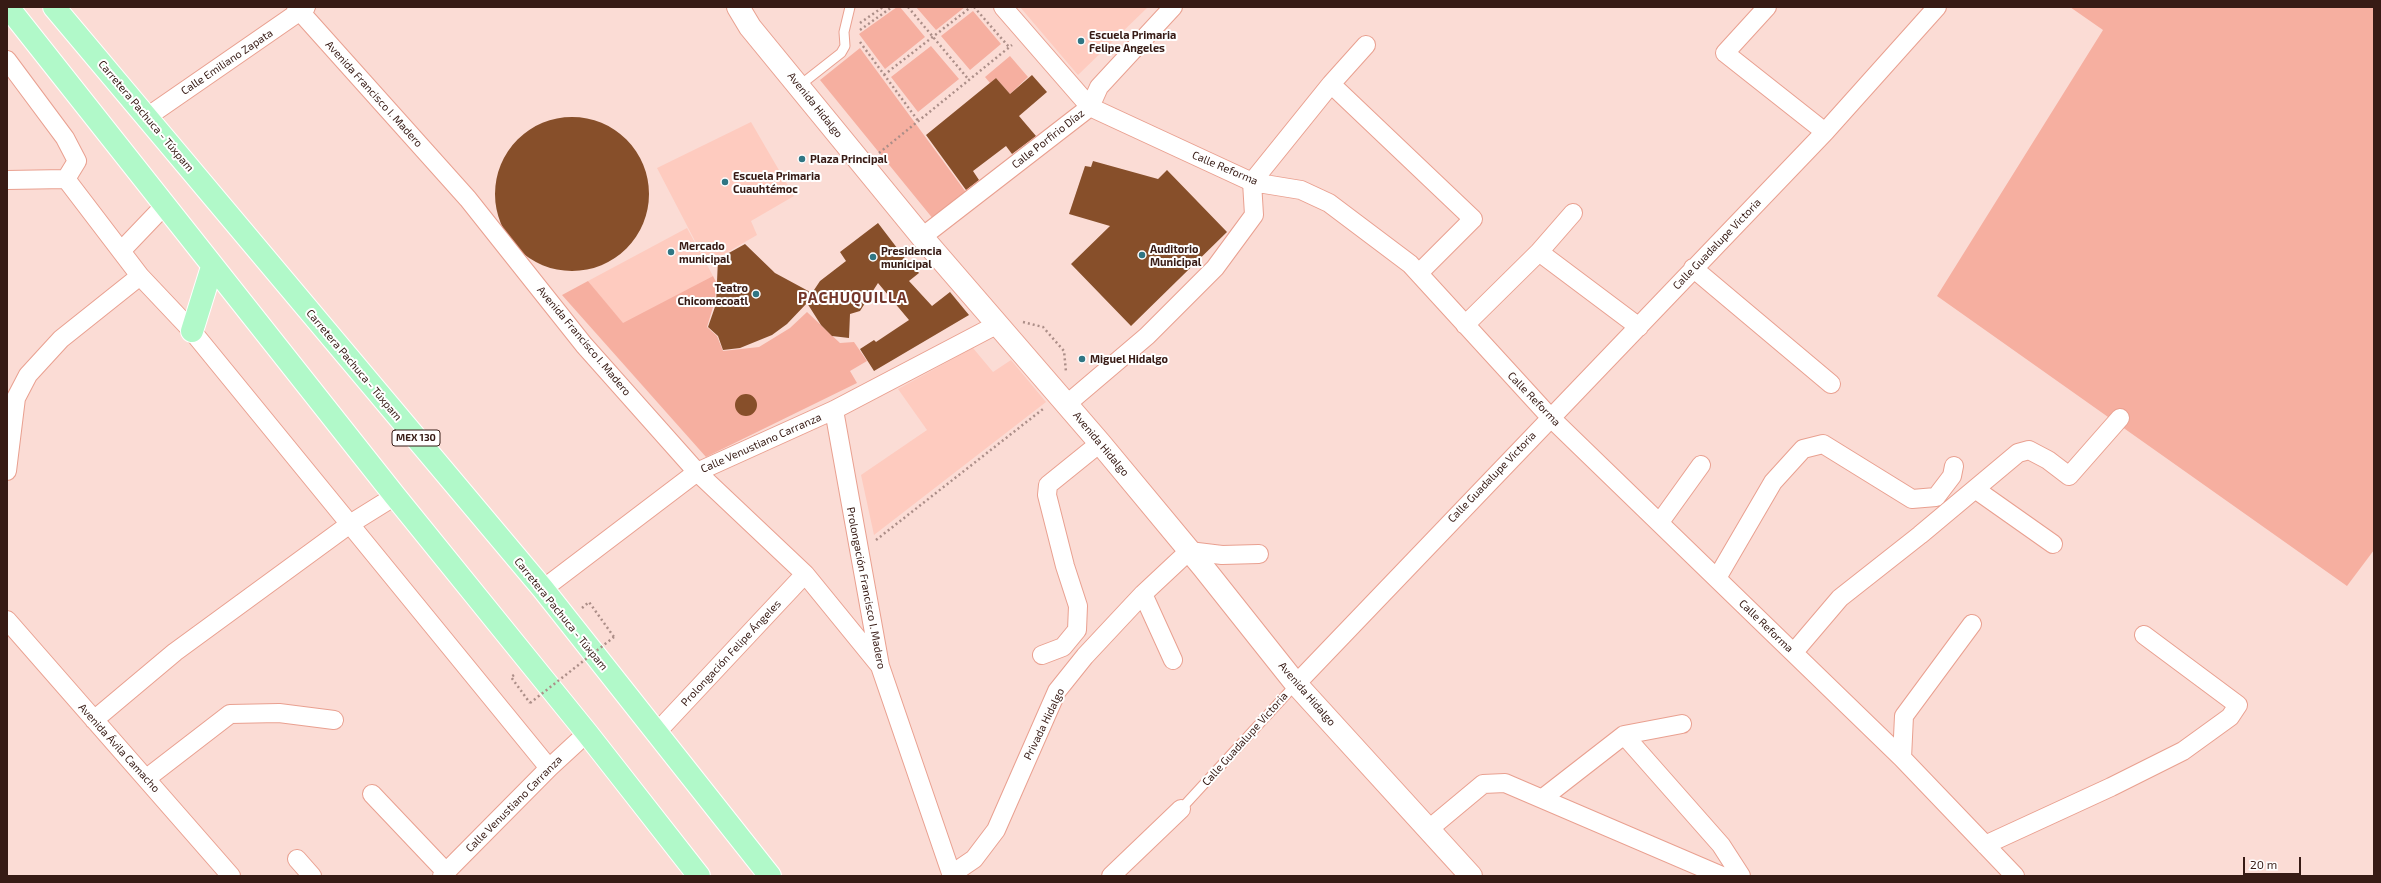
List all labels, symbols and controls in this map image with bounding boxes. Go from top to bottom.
street label: Calle Emiliano Zapata [179,26,275,98]
place label: Escuela Primaria Felipe Angeles [1089,28,1176,54]
marker: Escuela Primaria Felipe Angeles [1076,36,1086,46]
street label: Avenida Francisco I. Madero [323,38,425,150]
street label: Carretera Pachuca - Túxpam [96,58,196,174]
street label: Avenida Hidalgo [785,70,845,140]
street label: Calle Porfirio Díaz [1009,107,1087,171]
street label: Calle Reforma [1190,148,1260,188]
place label: Plaza Principal [810,152,887,166]
marker: Plaza Principal [797,154,807,164]
place label: Escuela Primaria Cuauhtémoc [733,169,820,195]
marker: Escuela Primaria Cuauhtémoc [720,177,730,187]
street label: Calle Guadalupe Victoria [1670,196,1764,292]
place label: Mercado municipal [679,239,730,265]
place label: Auditorio Municipal [1150,242,1201,268]
place label: Presidencia municipal [881,244,942,270]
marker: Mercado municipal [666,247,676,257]
marker: Auditorio Municipal [1137,250,1147,260]
marker: Presidencia municipal [868,252,878,262]
place label: Teatro Chicomecoatl [678,281,748,307]
street label: Avenida Francisco I. Madero [534,284,634,398]
marker: Teatro Chicomecoatl [751,289,761,299]
district label: PACHUQUILLA [798,289,908,307]
street label: Carretera Pachuca - Túxpam [304,307,404,423]
place label: Miguel Hidalgo [1090,352,1168,366]
marker: Miguel Hidalgo [1077,354,1087,364]
street label: Calle Reforma [1505,369,1563,429]
street label: Avenida Hidalgo [1070,409,1132,479]
street label: Calle Venustiano Carranza [699,410,823,476]
street label: Calle Guadalupe Victoria [1445,429,1539,525]
road number: MEX 130 [392,430,440,446]
street label: Prolongación Francisco I. Madero [844,506,888,670]
street label: Carretera Pachuca - Túxpam [511,555,611,673]
street label: Prolongación Felipe Ángeles [678,597,784,709]
street label: Calle Reforma [1736,597,1796,655]
street label: Avenida Hidalgo [1276,659,1338,729]
street label: Privada Hidalgo [1021,686,1067,762]
street label: Calle Guadalupe Victoria [1199,689,1291,789]
street label: Avenida Ávila Camacho [76,701,162,795]
street label: Calle Venustiano Carranza [463,753,565,855]
scale bar [2245,849,2303,875]
text: 20 m [2250,857,2277,871]

